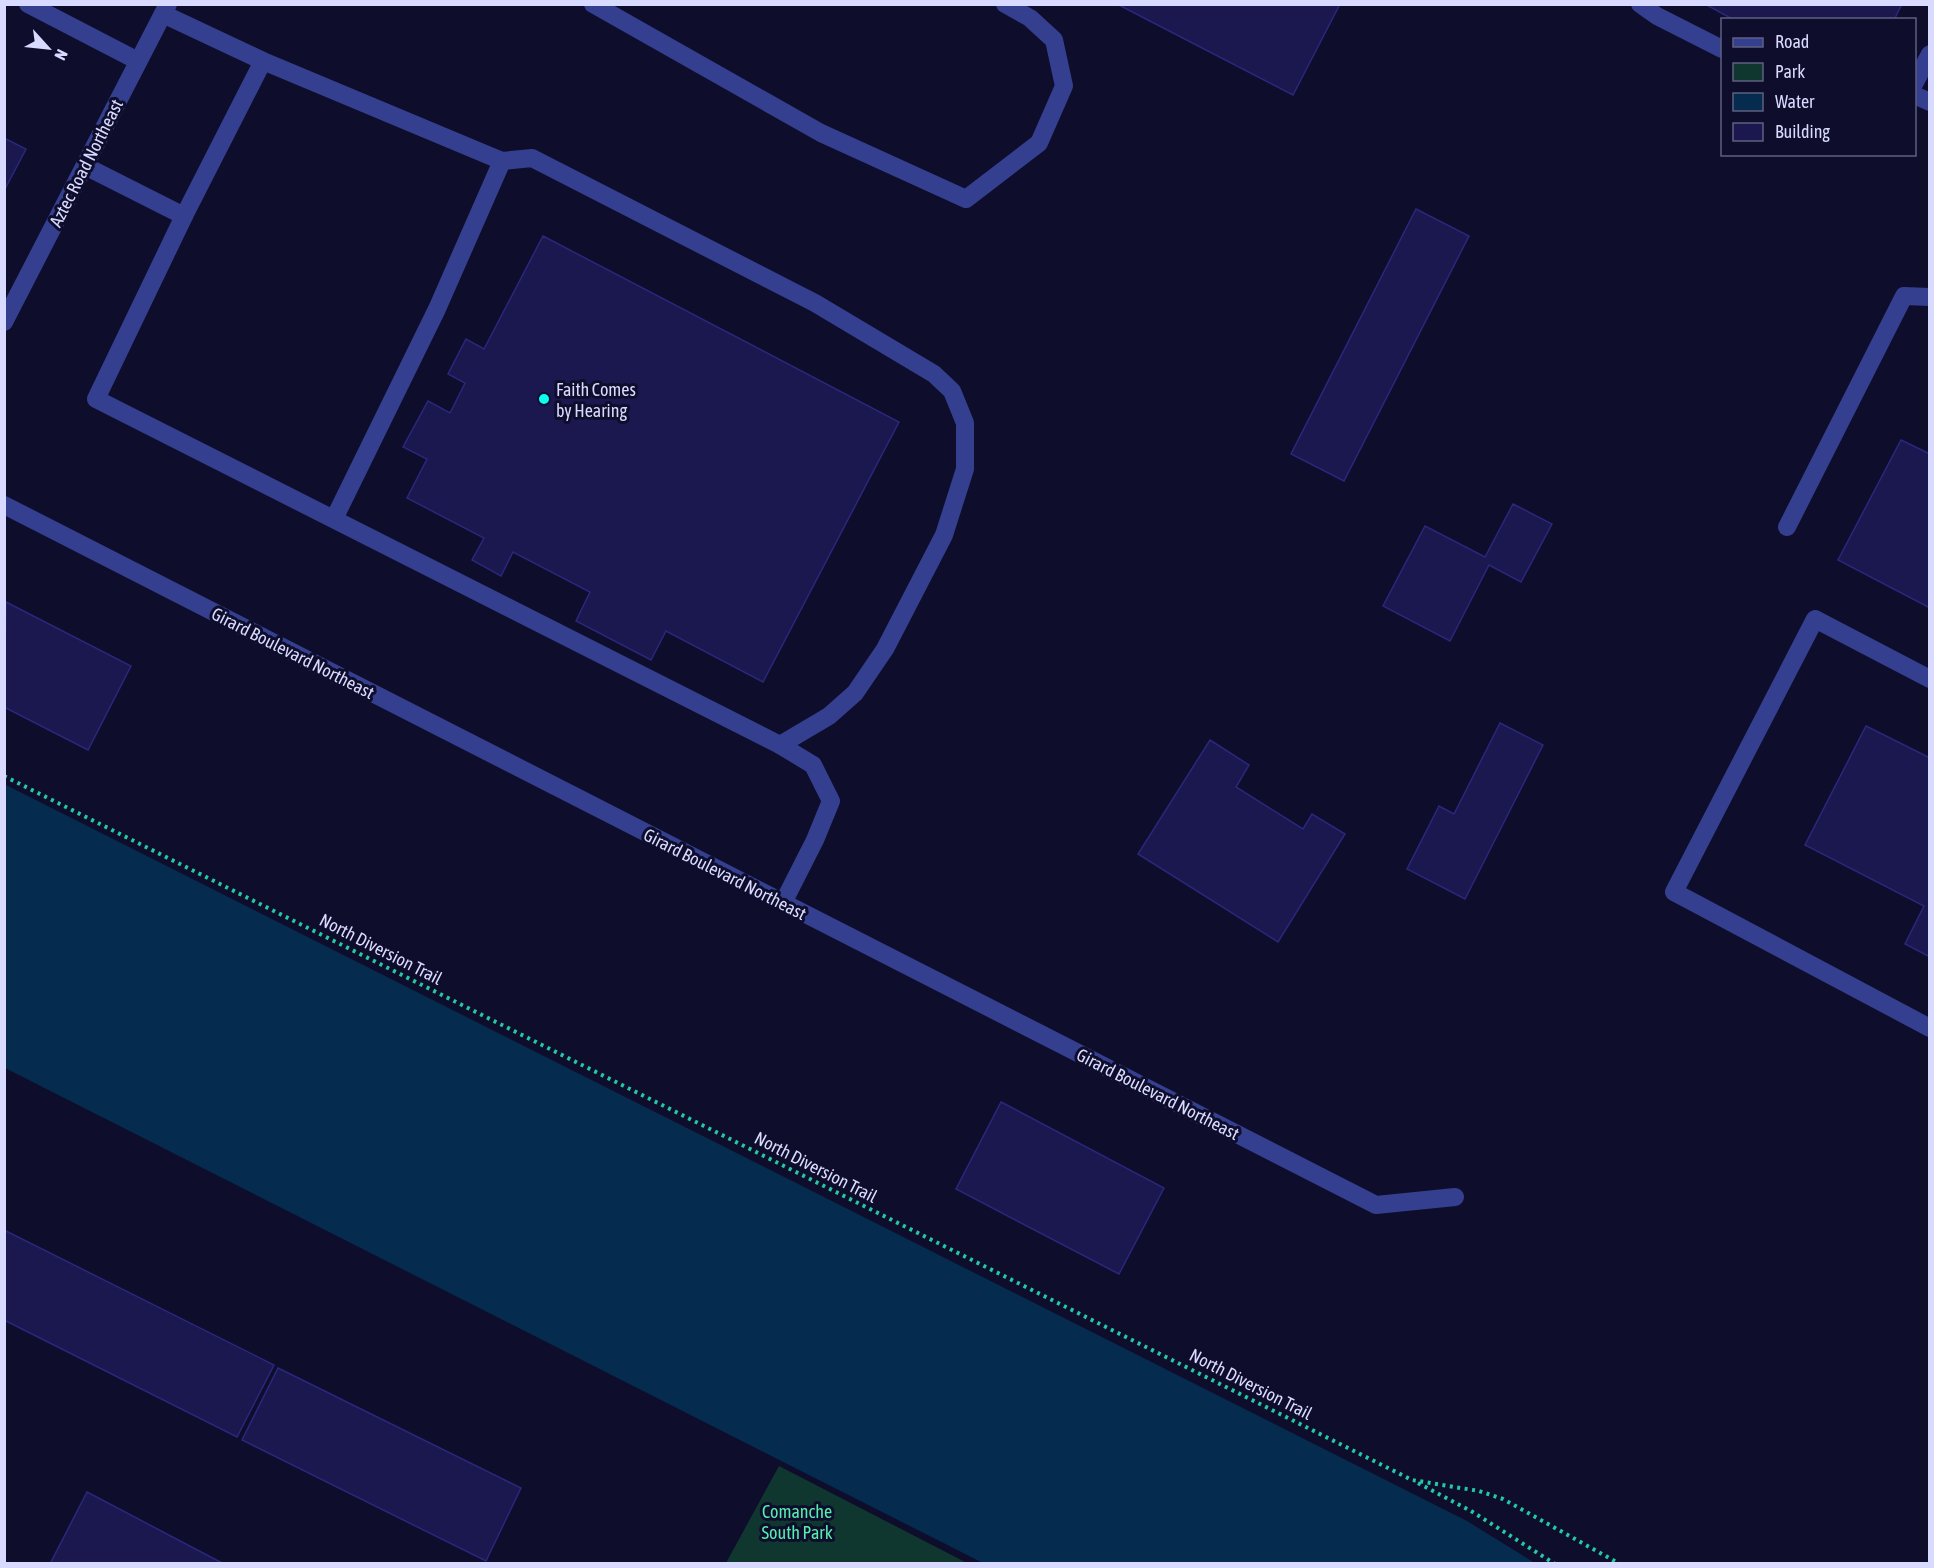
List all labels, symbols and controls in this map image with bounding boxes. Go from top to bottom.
north arrow [18,18,78,78]
legend [1721,18,1916,156]
text: Road [1775,31,1809,52]
text: N [51,47,72,63]
text: Park [1775,61,1805,82]
text: Water [1775,91,1815,112]
street label: Aztec Road Northeast [45,96,127,230]
text: Building [1775,121,1830,142]
place label: Faith Comes by Hearing [556,379,636,421]
marker: Faith Comes by Hearing [537,392,551,406]
street label: Girard Boulevard Northeast [208,603,378,703]
street label: Girard Boulevard Northeast [640,824,810,924]
street label: North Diversion Trail [316,909,446,989]
street label: Girard Boulevard Northeast [1073,1044,1243,1144]
street label: North Diversion Trail [751,1127,881,1207]
street label: North Diversion Trail [1186,1344,1316,1424]
park label: Comanche South Park [761,1501,833,1543]

